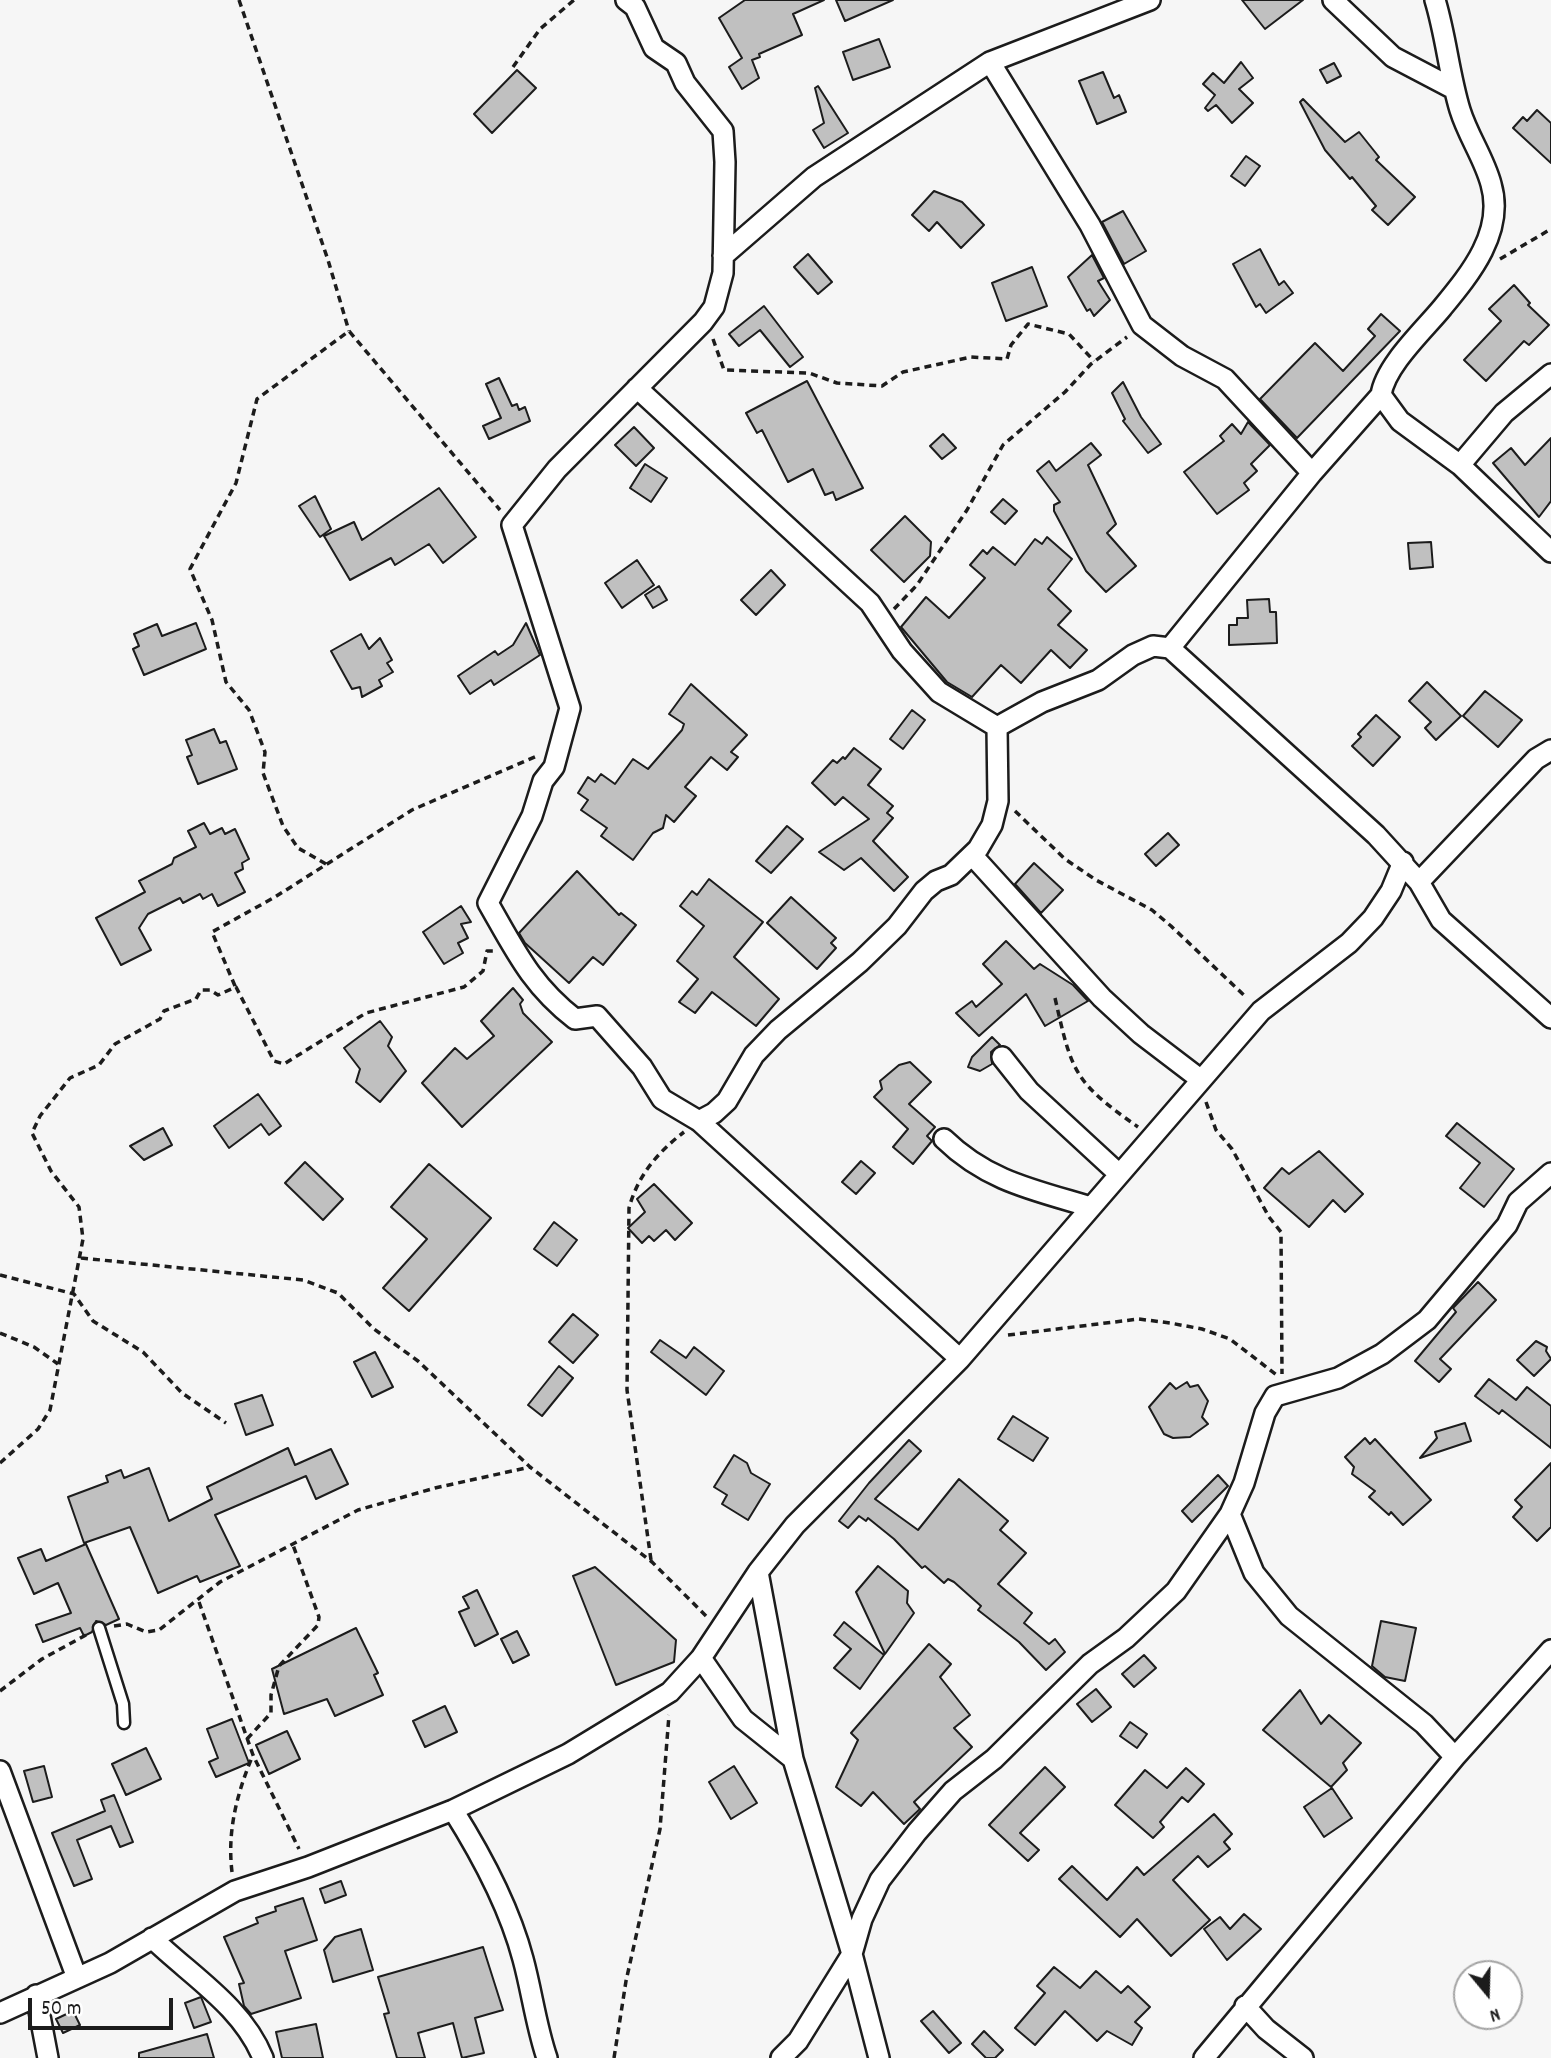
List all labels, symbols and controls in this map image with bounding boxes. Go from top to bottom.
north arrow [1453,1960,1523,2030]
scale bar [32,1984,177,2028]
text: 50 m [41,1995,81,2025]
text: N [1486,1999,1503,2028]

